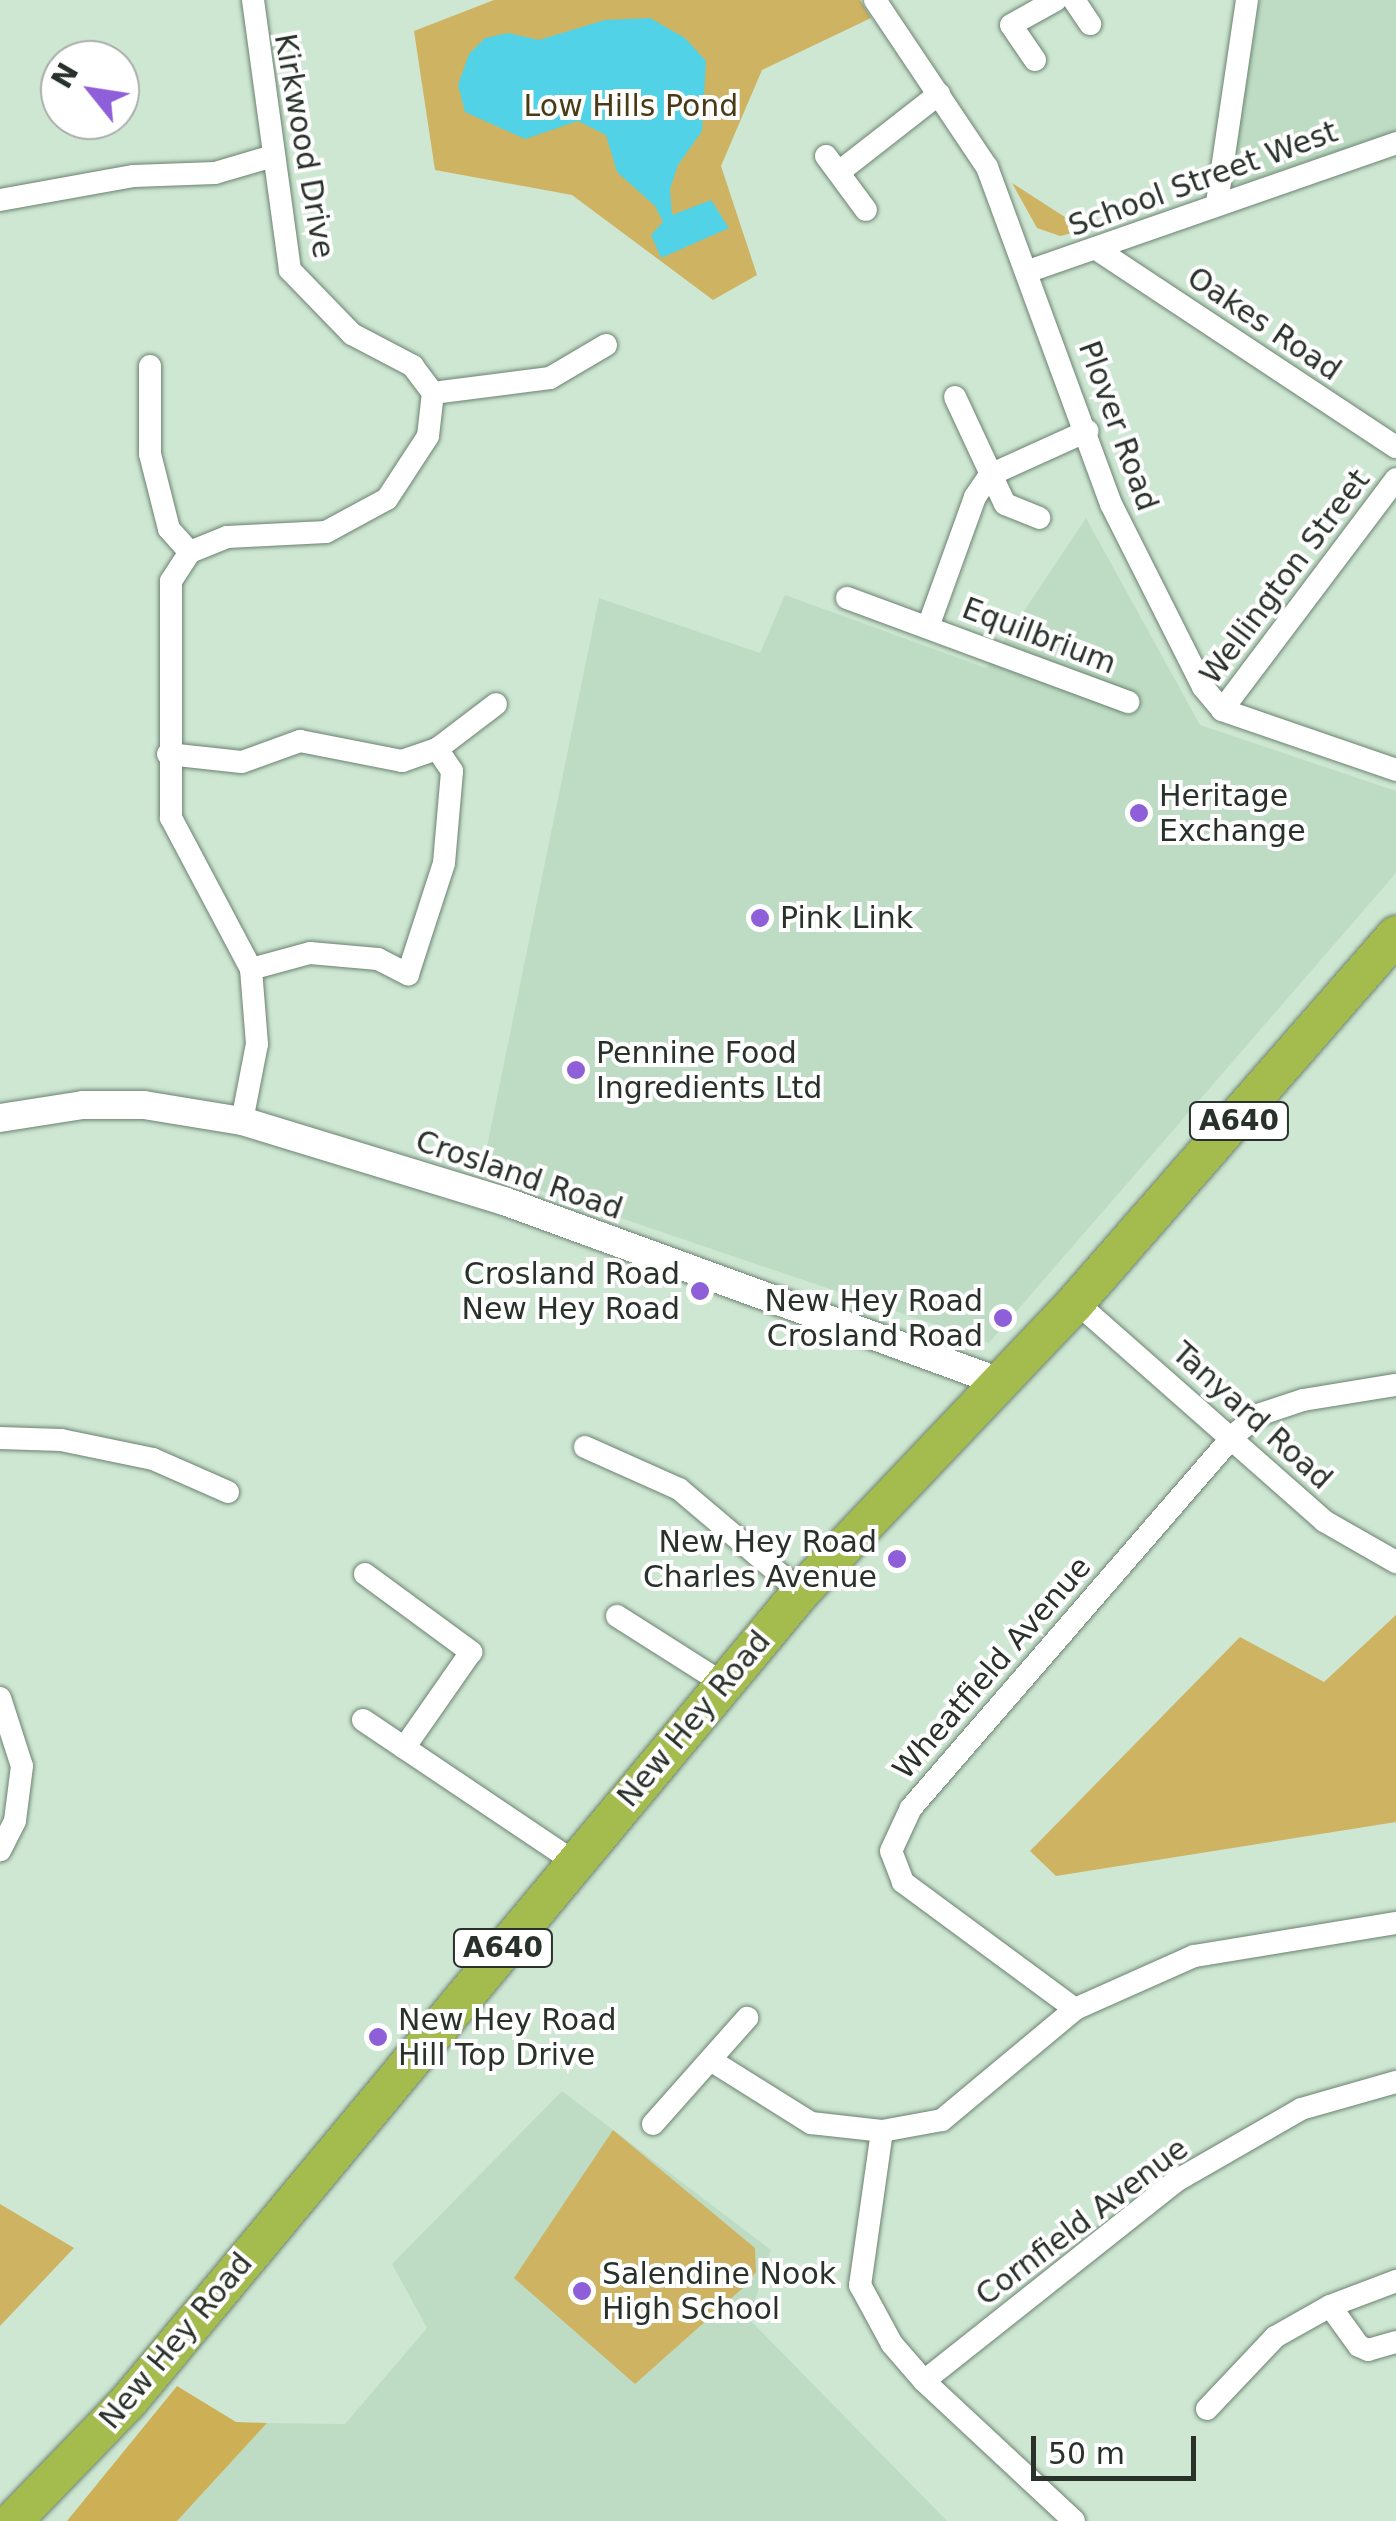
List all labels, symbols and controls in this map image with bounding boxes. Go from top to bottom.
street label: Kirkwood Drive [267,31,341,261]
north arrow [40,40,140,140]
text: N [45,57,85,94]
park label: Low Hills Pond [524,88,738,124]
street label: School Street West [1064,114,1342,244]
street label: Oakes Road [1180,260,1348,388]
street label: Plover Road [1071,336,1165,516]
street label: Wellington Street [1193,463,1377,691]
street label: Equilbrium [957,590,1121,682]
place label: Heritage Exchange [1159,778,1306,848]
marker: Heritage Exchange [1128,802,1150,824]
place label: Pink Link [780,900,913,936]
marker: Pink Link [749,907,771,929]
place label: Pennine Food Ingredients Ltd [596,1035,822,1106]
marker: Pennine Food Ingredients Ltd [565,1059,587,1081]
road number: A640 [1186,1098,1292,1144]
street label: Crosland Road [411,1123,627,1227]
place label: Crosland Road New Hey Road [461,1256,680,1326]
marker: Crosland Road New Hey Road [689,1280,711,1302]
place label: New Hey Road Crosland Road [764,1283,983,1354]
marker: New Hey Road Crosland Road [992,1307,1014,1329]
street label: Tanyard Road [1165,1335,1339,1497]
place label: New Hey Road Charles Avenue [643,1524,877,1594]
marker: New Hey Road Charles Avenue [886,1548,908,1570]
street label: Wheatfield Avenue [886,1549,1098,1787]
street label: New Hey Road [610,1624,778,1814]
road number: A640 [450,1925,556,1971]
place label: New Hey Road Hill Top Drive [398,2002,617,2072]
marker: New Hey Road Hill Top Drive [367,2026,389,2048]
street label: Cornfield Avenue [969,2131,1195,2313]
street label: New Hey Road [92,2246,260,2436]
place label: Salendine Nook High School [602,2256,836,2326]
marker: Salendine Nook High School [571,2280,593,2302]
scale bar [1036,2416,1201,2478]
text: 50 m [1048,2436,1125,2471]

